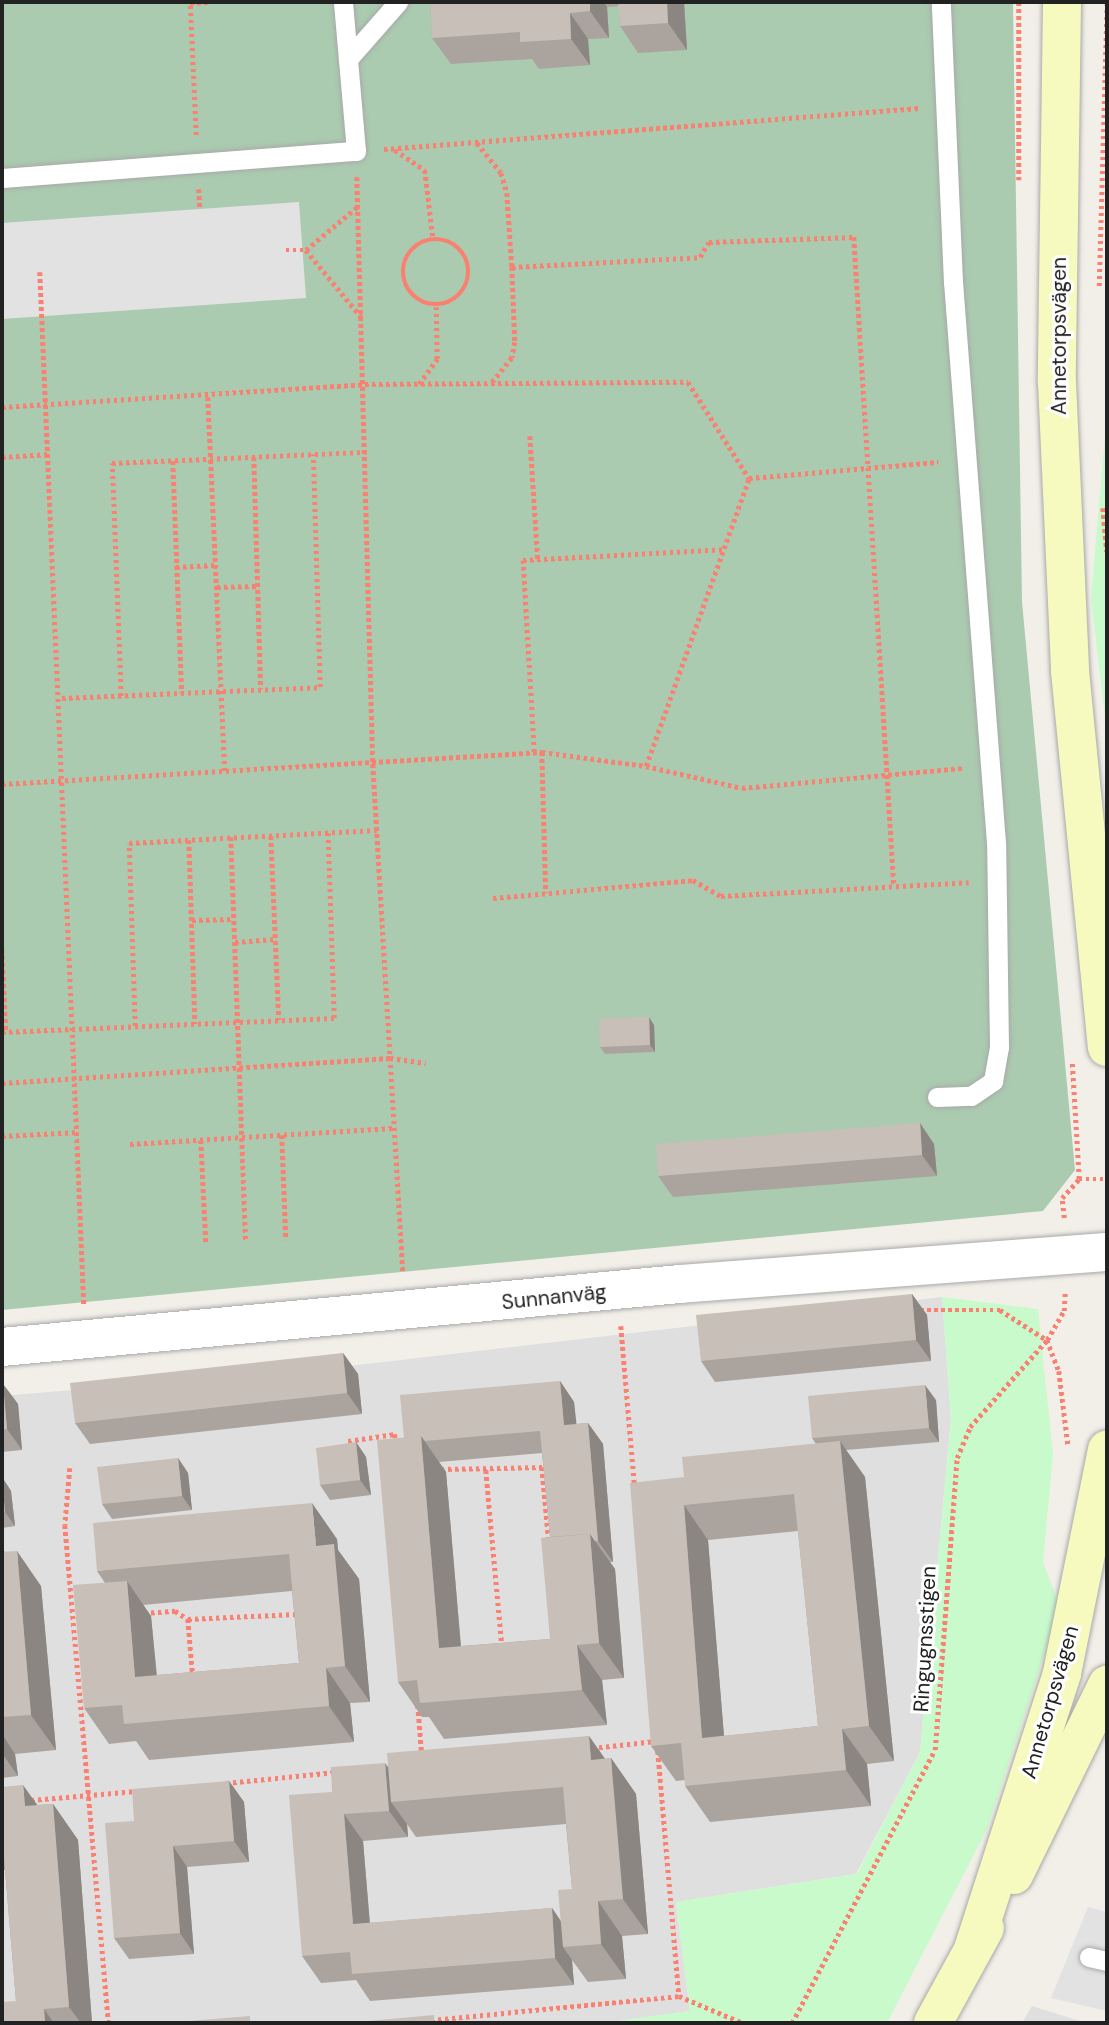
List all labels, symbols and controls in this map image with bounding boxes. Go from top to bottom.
street label: Annetorpsvägen [1046,257,1072,415]
street label: Sunnanväg [500,1279,608,1315]
street label: Ringugnsstigen [909,1565,941,1713]
street label: Annetorpsvägen [1016,1623,1084,1781]

